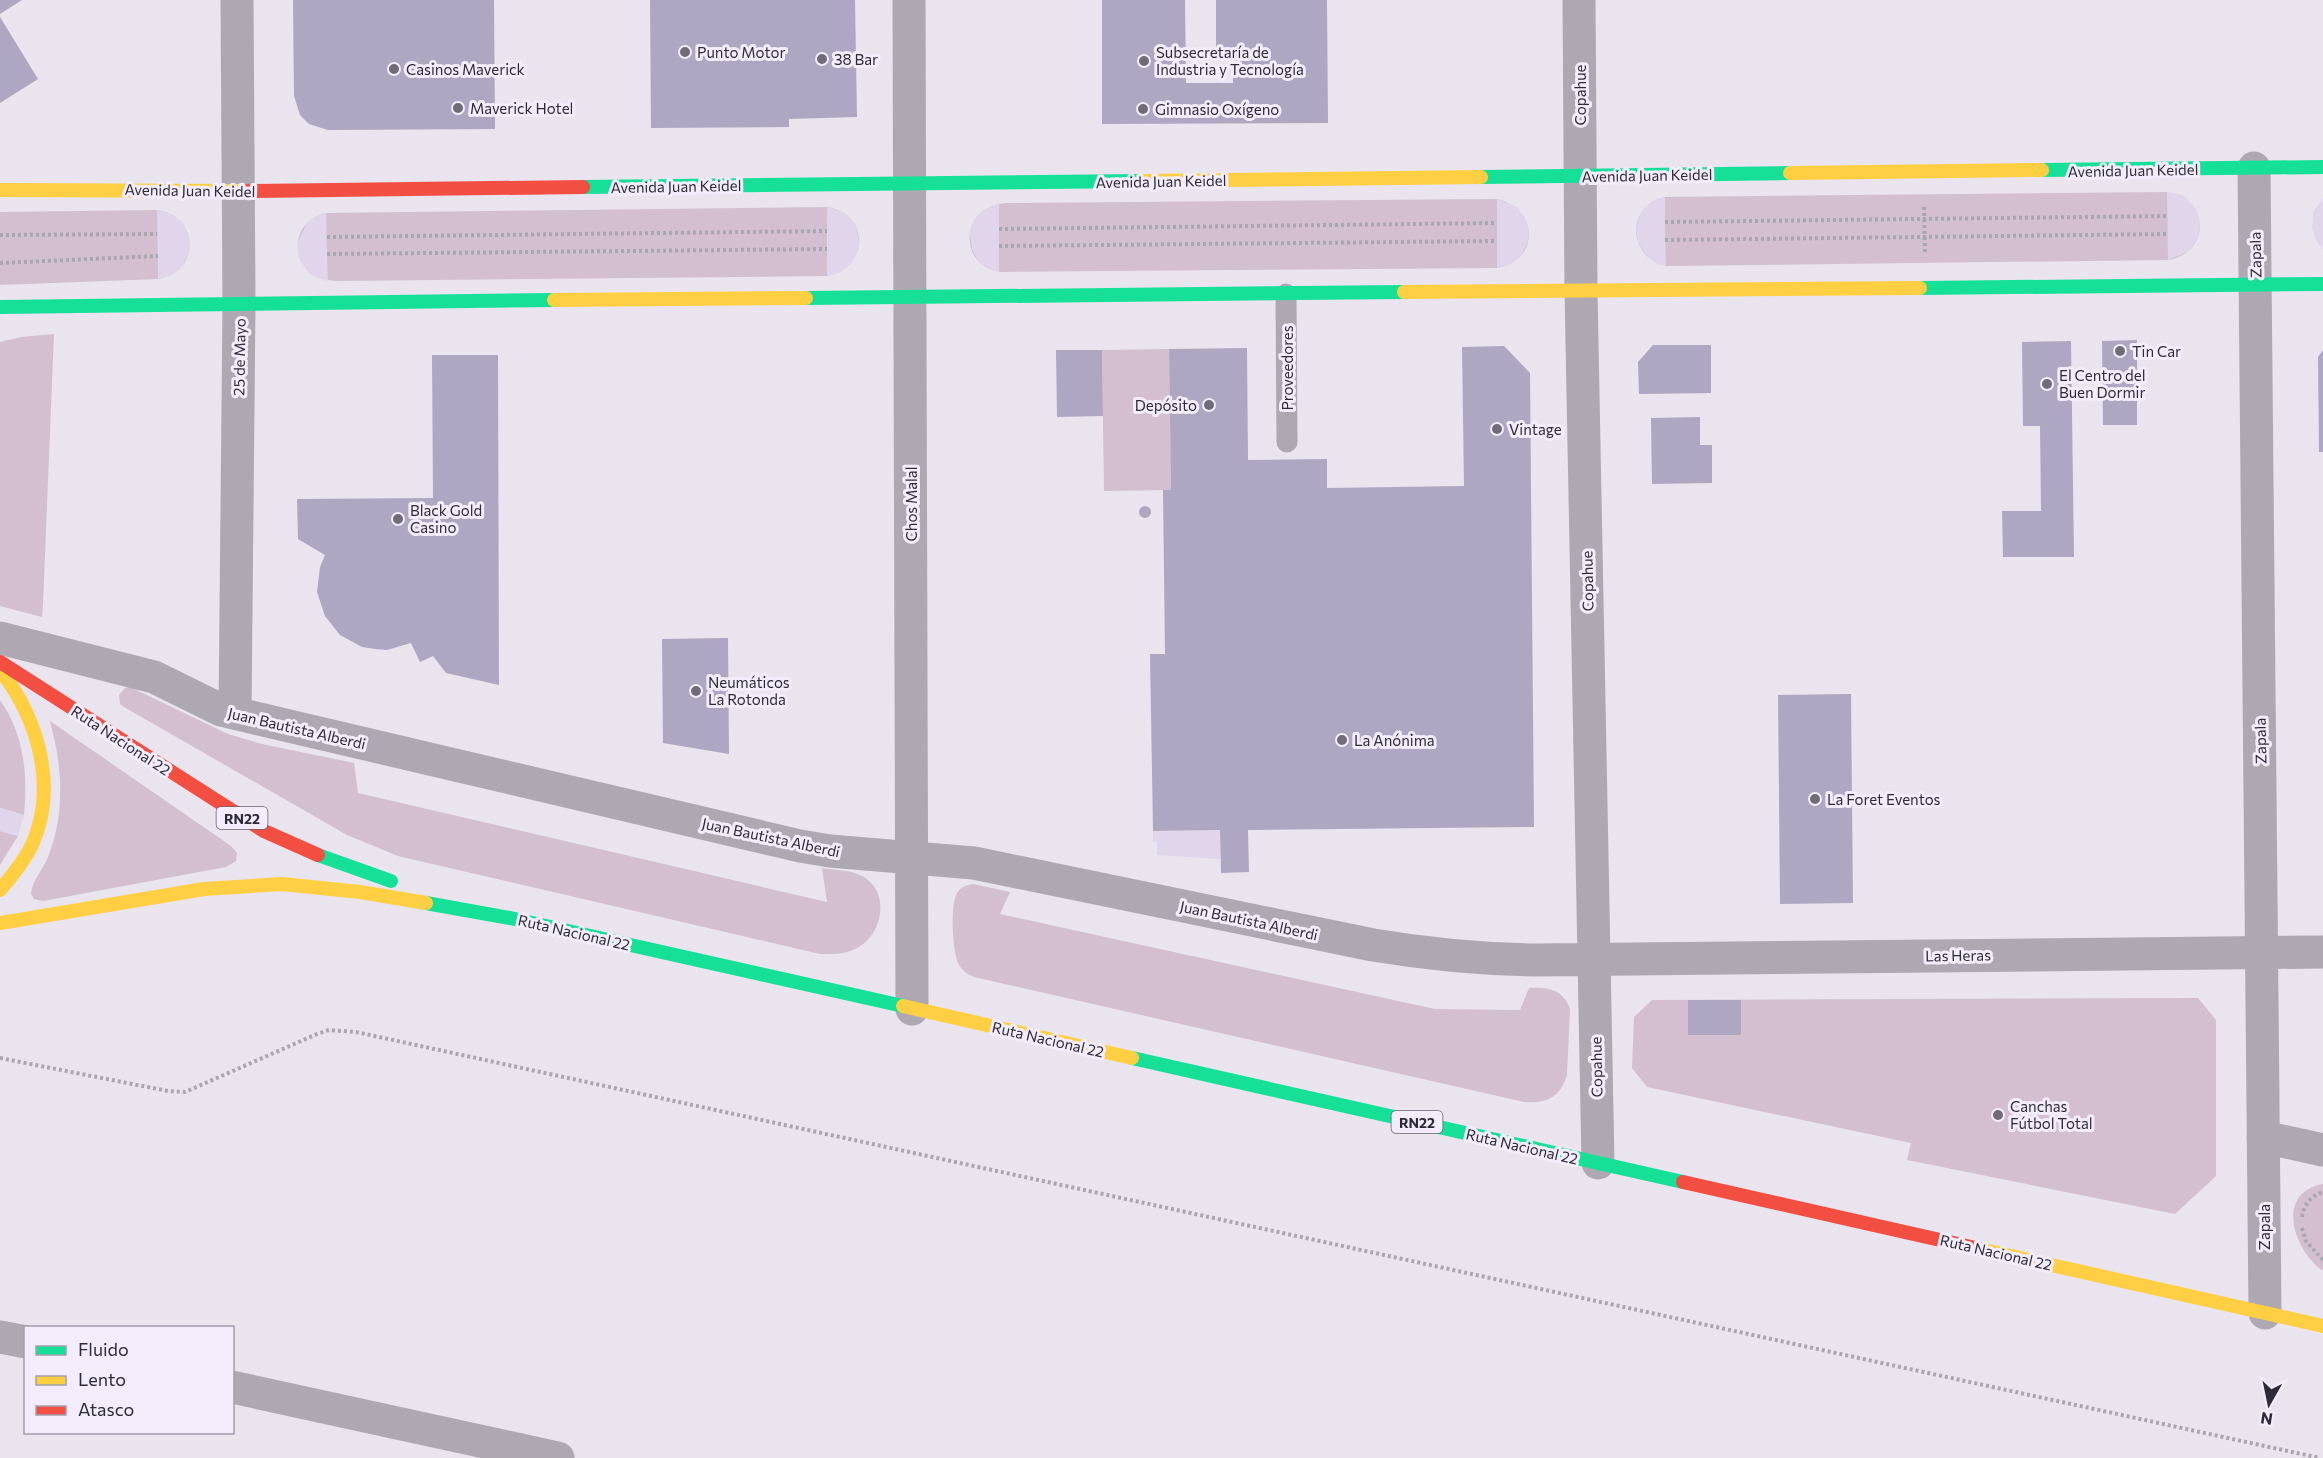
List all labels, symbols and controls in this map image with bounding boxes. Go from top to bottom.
place label: Punto Motor [697,43,785,61]
place label: Subsecretaría de Industria y Tecnología [1156,43,1304,78]
marker: Punto Motor [678,45,692,59]
place label: 38 Bar [834,50,878,68]
marker: 38 Bar [815,52,829,66]
marker: Subsecretaría de Industria y Tecnología [1137,54,1151,68]
place label: Casinos Maverick [406,60,525,78]
marker: Casinos Maverick [387,62,401,76]
street label: Copahue [1571,64,1589,125]
place label: Maverick Hotel [470,99,573,117]
place label: Gimnasio Oxígeno [1155,100,1279,118]
marker: Maverick Hotel [451,101,465,115]
marker: Gimnasio Oxígeno [1136,102,1150,116]
street label: Avenida Juan Keidel [2068,160,2198,180]
street label: Avenida Juan Keidel [1582,165,1712,185]
street label: Avenida Juan Keidel [1096,171,1226,191]
street label: Avenida Juan Keidel [611,176,741,196]
street label: Avenida Juan Keidel [125,180,255,200]
street label: Zapala [2246,232,2264,278]
street label: 25 de Mayo [229,318,249,396]
street label: Proveedores [1278,325,1296,411]
place label: Tin Car [2132,342,2181,360]
marker: Tin Car [2113,344,2127,358]
place label: El Centro del Buen Dormir [2059,366,2145,401]
marker: El Centro del Buen Dormir [2040,377,2054,391]
place label: Depósito [1135,396,1197,414]
marker: Depósito [1202,398,1216,412]
place label: Vintage [1509,420,1562,438]
marker: Vintage [1490,422,1504,436]
street label: Chos Malal [902,467,920,541]
place label: Black Gold Casino [410,501,482,536]
marker: Black Gold Casino [391,512,405,526]
street label: Copahue [1577,550,1597,612]
place label: Neumáticos La Rotonda [708,673,790,708]
marker: Neumáticos La Rotonda [689,684,703,698]
street label: Ruta Nacional 22 [68,701,174,779]
street label: Juan Bautista Alberdi [226,703,368,753]
street label: Zapala [2251,718,2269,764]
place label: La Anónima [1354,731,1435,749]
marker: La Anónima [1335,733,1349,747]
place label: La Foret Eventos [1827,790,1941,808]
marker: La Foret Eventos [1808,792,1822,806]
road number: RN22 [216,807,268,829]
street label: Juan Bautista Alberdi [700,814,842,860]
street label: Juan Bautista Alberdi [1178,897,1320,943]
street label: Ruta Nacional 22 [516,910,632,954]
street label: Las Heras [1925,945,1991,965]
street label: Ruta Nacional 22 [990,1017,1106,1061]
street label: Copahue [1586,1036,1606,1098]
place label: Canchas Fútbol Total [2010,1097,2093,1132]
marker: Canchas Fútbol Total [1991,1108,2005,1122]
road number: RN22 [1392,1111,1442,1133]
street label: Ruta Nacional 22 [1464,1124,1580,1168]
street label: Zapala [2255,1204,2273,1250]
street label: Ruta Nacional 22 [1938,1230,2054,1274]
legend [24,1326,234,1434]
text: Fluido [78,1338,129,1360]
text: Lento [78,1368,126,1390]
north arrow [2239,1374,2299,1434]
text: Atasco [78,1398,134,1420]
text: N [2259,1409,2274,1430]

